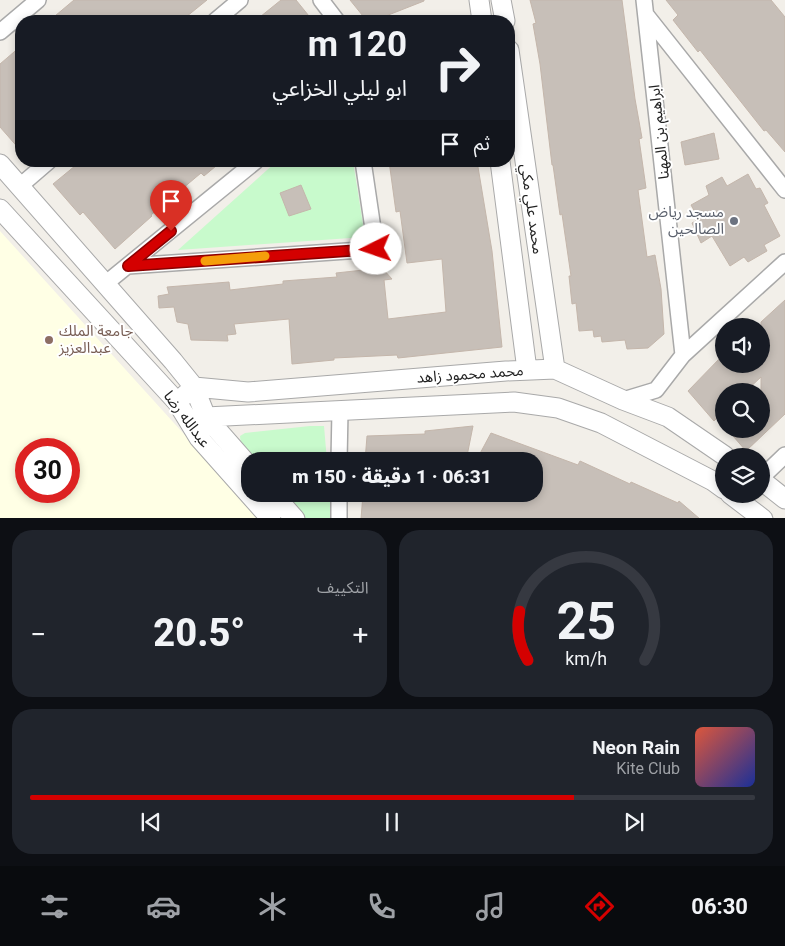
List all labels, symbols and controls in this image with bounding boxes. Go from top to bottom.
text: 120 m [308,24,407,65]
icon: right [425,35,490,100]
text: ابو ليلي الخزاعي [272,76,407,101]
street label: ابراهيم بن المهنا [645,84,675,180]
icon: arrive [436,130,464,158]
text: ثم [474,132,490,155]
street label: محمد علي مكي [514,163,547,256]
pin [150,180,192,231]
icon: arrive [157,187,185,215]
place label: مسجد رياض الصالحين [649,203,724,238]
marker: مسجد رياض الصالحين [728,215,740,227]
position arrow [349,222,401,274]
map controls [715,318,770,503]
button: sound [715,318,770,373]
place label: جامعة الملك عبدالعزيز [58,322,134,357]
marker: جامعة الملك عبدالعزيز [43,334,55,346]
street label: محمد محمود زاهد [416,361,524,387]
button: search [715,383,770,438]
street label: عبدالله رضا [160,387,215,451]
speed limit sign: 30 [15,438,80,503]
button: layers [715,448,770,503]
text: 06:31 · 1 دقيقة · 150 m [292,465,492,488]
text: التكييف [317,578,369,597]
text: 25 [556,591,616,652]
text: 20.5° [153,611,245,655]
text: − [30,618,46,651]
text: + [353,618,369,651]
text: km/h [565,648,607,669]
text: Neon Rain [592,736,680,759]
text: Kite Club [616,759,680,778]
icon: previous [137,808,165,836]
icon: pause [378,808,406,836]
icon: next [620,808,648,836]
icon: filters [37,889,72,924]
icon: car [146,889,181,924]
icon: climate [255,889,290,924]
icon: phone [364,889,399,924]
icon: music [473,889,508,924]
icon: directions [582,889,617,924]
text: 06:30 [691,894,748,919]

